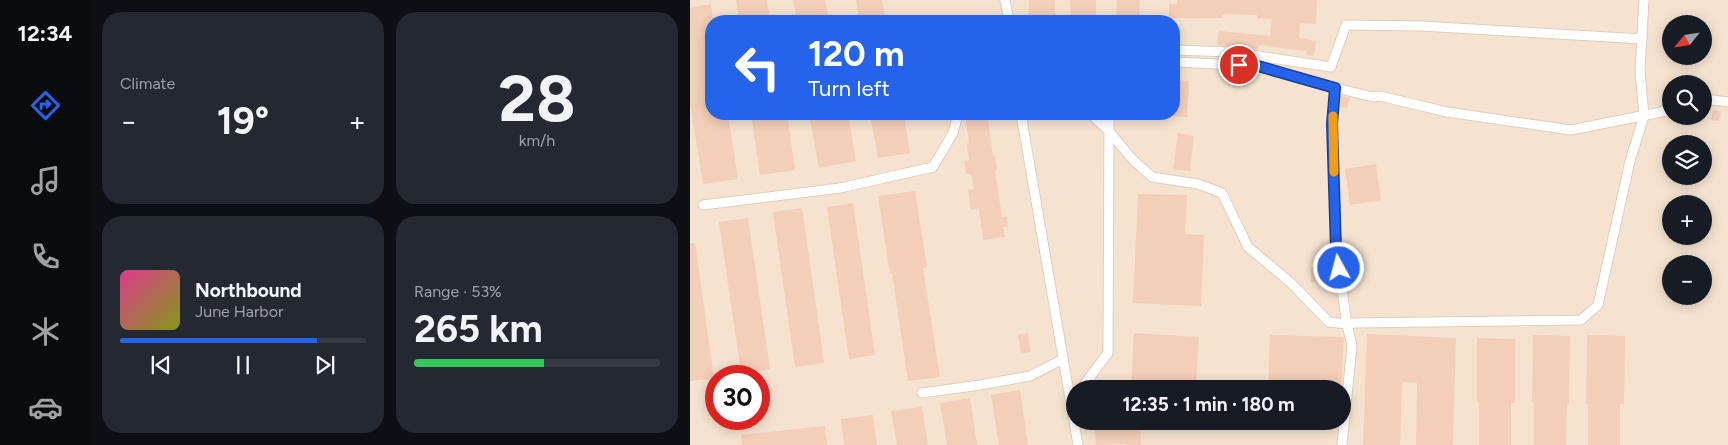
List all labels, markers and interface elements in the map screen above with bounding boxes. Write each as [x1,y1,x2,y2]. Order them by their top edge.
north arrow [1662,15,1712,65]
map controls [1662,15,1712,305]
text: 12:34 [18,20,72,47]
text: 120 m [808,33,905,75]
icon: left [725,35,790,100]
pin [1218,44,1260,86]
icon: arrive [1225,51,1253,79]
text: 28 [498,59,576,137]
text: Climate [120,74,175,93]
text: Turn left [808,75,890,102]
button: search [1662,75,1712,125]
icon: directions [28,88,63,123]
text: 19° [217,98,269,144]
text: − [120,104,137,138]
text: + [349,104,366,138]
text: km/h [519,131,555,150]
button: layers [1662,135,1712,185]
icon: music [28,163,63,198]
button: + [1662,195,1712,245]
icon: phone [28,239,63,274]
position arrow [1312,241,1364,293]
button: − [1662,255,1712,305]
text: Northbound [195,279,302,302]
text: Range · 53% [414,282,502,301]
text: June Harbor [195,302,283,321]
text: 265 km [414,306,543,352]
icon: climate [28,314,63,349]
icon: previous [147,351,175,379]
icon: pause [229,351,257,379]
icon: next [311,351,339,379]
speed limit sign: 30 [705,365,770,430]
icon: car [28,390,63,425]
text: 12:35 · 1 min · 180 m [1122,393,1295,416]

